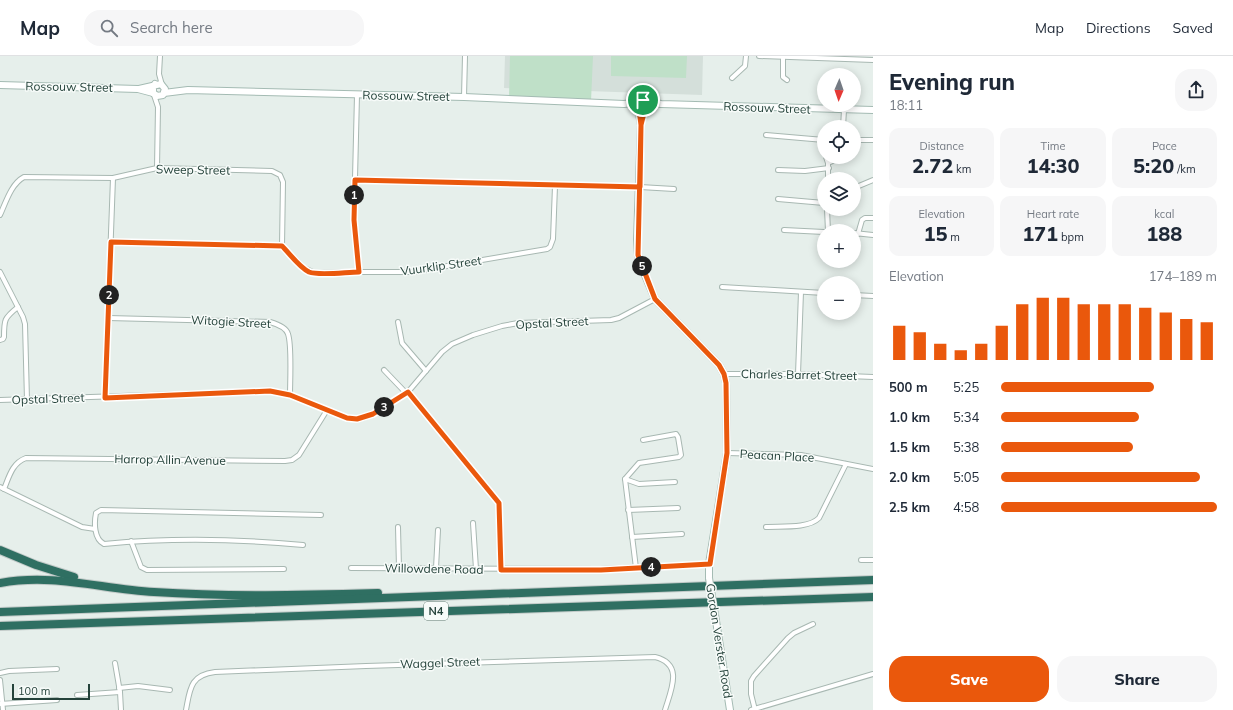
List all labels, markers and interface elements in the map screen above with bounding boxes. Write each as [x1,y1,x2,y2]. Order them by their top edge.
search box [84,10,364,46]
text: Map [20,16,60,40]
icon: search [98,17,120,39]
text: Search here [130,18,213,37]
text: Map [1035,19,1064,37]
text: Directions [1086,19,1151,37]
text: Saved [1173,19,1213,37]
north arrow [817,68,861,112]
map controls [817,68,861,320]
text: Evening run [889,68,1015,96]
button: share [1175,69,1217,111]
street label: Rossouw Street [25,78,113,95]
pin [626,83,660,117]
street label: Rossouw Street [362,87,450,104]
icon: arrive [632,89,654,111]
text: 18:11 [889,97,923,113]
street label: Rossouw Street [723,98,811,117]
button: locate [817,120,861,164]
text: Distance [919,139,964,153]
text: Time [1041,139,1065,153]
text: Pace [1152,139,1177,153]
text: 2.72 [912,153,953,178]
text: 14:30 [1026,153,1080,178]
text: 5:20 [1133,153,1174,178]
street label: Sweep Street [156,161,230,178]
text: km [953,162,971,176]
text: /km [1174,162,1196,176]
button: layers [817,172,861,216]
pin: 1 [344,185,364,205]
text: 1 [351,188,357,202]
text: Elevation [918,207,965,221]
text: Heart rate [1027,207,1079,221]
text: kcal [1154,207,1174,221]
text: 15 [923,221,947,246]
text: 171 [1022,221,1058,246]
text: 188 [1146,221,1182,246]
button: + [817,224,861,268]
text: m [947,230,960,244]
text: bpm [1058,230,1084,244]
street label: Vuurklip Street [400,252,482,279]
pin: 5 [632,256,652,276]
text: 5 [639,259,645,273]
text: Elevation [889,268,944,284]
text: 174–189 m [1149,268,1217,284]
button: − [817,276,861,320]
pin: 2 [99,285,119,305]
text: 2 [106,288,112,302]
street label: Witogie Street [191,312,271,331]
street label: Opstal Street [515,313,589,332]
street label: Charles Barret Street [741,366,857,383]
text: 500 m [889,379,928,395]
text: 5:25 [953,379,979,395]
street label: Opstal Street [11,390,85,407]
pin: 3 [374,397,394,417]
text: 3 [381,400,387,414]
text: 1.0 km [889,409,930,425]
text: 5:34 [953,409,979,425]
text: 1.5 km [889,439,930,455]
text: 5:38 [953,439,979,455]
street label: Peacan Place [739,446,815,465]
street label: Harrop Allin Avenue [114,451,226,468]
text: 2.0 km [889,469,930,485]
text: 5:05 [953,469,979,485]
text: 2.5 km [889,499,930,515]
text: 4:58 [953,499,979,515]
pin: 4 [641,557,661,577]
street label: Willowdene Road [384,560,484,577]
text: 4 [648,560,654,574]
street label: Gordon Verster Road [703,582,736,699]
road number: N4 [424,602,448,620]
street label: Waggel Street [400,654,480,671]
button: Save [889,656,1049,702]
button: Share [1057,656,1217,702]
scale bar [12,682,90,701]
text: 100 m [18,684,50,698]

